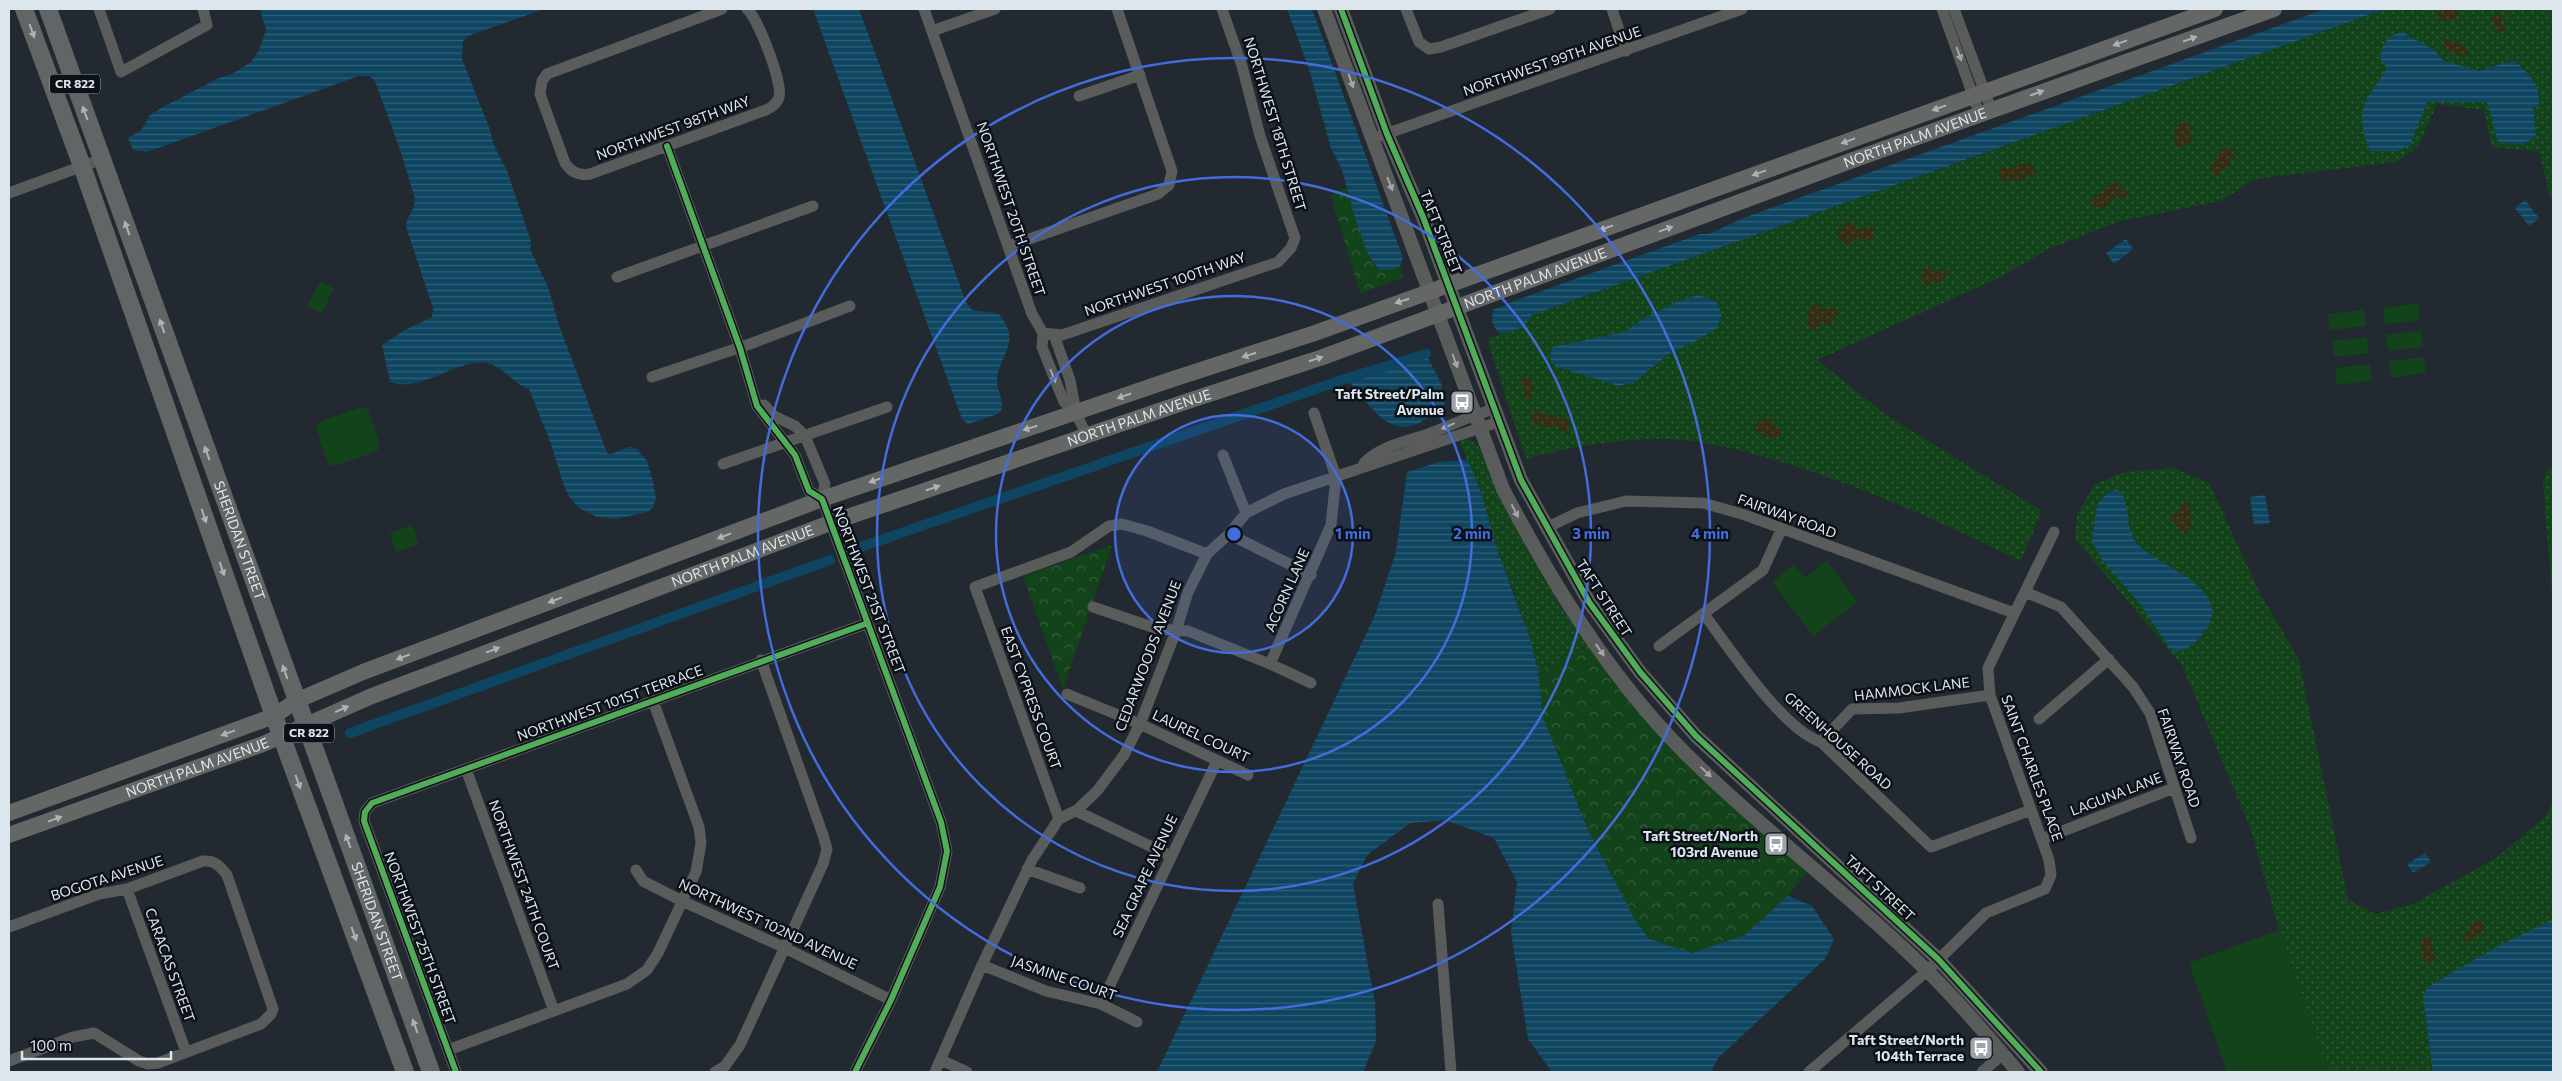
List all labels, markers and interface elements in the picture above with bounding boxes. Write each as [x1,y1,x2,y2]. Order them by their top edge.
street label: NORTHWEST 99TH AVENUE [1461,22,1643,99]
one-way arrow [28,24,36,39]
one-way arrow [2183,34,2198,42]
street label: NORTHWEST 18TH STREET [1241,35,1310,213]
one-way arrow [2112,39,2127,47]
one-way arrow [1956,47,1963,62]
road number: CR 822 [50,74,100,94]
one-way arrow [1347,74,1355,89]
one-way arrow [2030,89,2045,96]
street label: NORTHWEST 98TH WAY [594,92,752,163]
street label: NORTH PALM AVENUE [1841,104,1989,171]
one-way arrow [81,105,89,120]
one-way arrow [1931,105,1946,112]
street label: NORTHWEST 20TH STREET [974,119,1049,298]
one-way arrow [1840,137,1855,145]
one-way arrow [1751,170,1766,177]
one-way arrow [1386,177,1394,192]
street label: TAFT STREET [1417,187,1466,276]
one-way arrow [123,220,131,235]
one-way arrow [1598,224,1613,232]
one-way arrow [1659,225,1674,232]
street label: NORTH PALM AVENUE [1461,243,1609,312]
street label: NORTHWEST 100TH WAY [1082,248,1248,319]
one-way arrow [1395,298,1410,305]
one-way arrow [158,319,165,334]
one-way arrow [1241,351,1256,359]
one-way arrow [1452,353,1459,368]
one-way arrow [1309,355,1324,363]
one-way arrow [1050,368,1058,383]
street label: NORTH PALM AVENUE [1065,385,1213,450]
place label: Taft Street/Palm Avenue [1335,385,1444,418]
bus stop icon: Taft Street/Palm Avenue [1449,389,1475,415]
one-way arrow [1116,392,1131,400]
one-way arrow [1440,422,1455,430]
one-way arrow [1022,424,1037,432]
one-way arrow [203,445,211,460]
one-way arrow [869,477,884,484]
street label: SHERIDAN STREET [211,479,269,602]
one-way arrow [925,484,940,491]
street label: FAIRWAY ROAD [1735,490,1839,541]
street label: NORTHWEST 21ST STREET [830,504,909,676]
one-way arrow [1511,504,1519,519]
one-way arrow [200,509,208,524]
street label: NORTH PALM AVENUE [669,521,816,590]
text: 1 min [1335,524,1371,542]
text: 2 min [1453,524,1491,542]
text: 3 min [1572,524,1610,542]
text: 4 min [1691,524,1729,542]
centre of rings [1225,525,1243,543]
one-way arrow [716,532,731,540]
street label: ACORN LANE [1261,545,1312,634]
street label: TAFT STREET [1573,556,1636,640]
one-way arrow [219,562,226,577]
street label: CEDARWOODS AVENUE [1111,578,1184,734]
one-way arrow [547,596,562,604]
street label: EAST CYPRESS COURT [998,624,1065,772]
one-way arrow [1595,643,1605,657]
one-way arrow [486,646,501,654]
one-way arrow [395,653,410,661]
street label: NORTHWEST 101ST TERRACE [514,661,705,744]
one-way arrow [281,664,289,679]
street label: HAMMOCK LANE [1853,673,1971,704]
street label: GREENHOUSE ROAD [1781,688,1895,793]
street label: SAINT CHARLES PLACE [1998,692,2067,843]
one-way arrow [335,705,349,713]
street label: LAUREL COURT [1150,706,1252,765]
street label: FAIRWAY ROAD [2155,706,2204,810]
road number: CR 822 [284,724,334,742]
one-way arrow [220,729,235,737]
street label: NORTH PALM AVENUE [123,734,271,801]
one-way arrow [1700,766,1712,778]
street label: LAGUNA LANE [2067,768,2164,819]
one-way arrow [294,775,302,790]
street label: NORTHWEST 24TH COURT [486,798,563,972]
street label: SEA GRAPE AVENUE [1109,812,1180,940]
one-way arrow [47,815,62,822]
place label: Taft Street/North 103rd Avenue [1643,827,1758,860]
bus stop icon: Taft Street/North 103rd Avenue [1763,831,1789,857]
one-way arrow [344,833,351,848]
street label: NORTHWEST 25TH STREET [381,849,460,1026]
street label: BOGOTA AVENUE [48,851,165,904]
street label: TAFT STREET [1842,851,1919,924]
street label: SHERIDAN STREET [348,860,406,983]
street label: NORTHWEST 102ND AVENUE [676,875,860,972]
street label: CARACAS STREET [142,906,199,1024]
one-way arrow [351,927,358,942]
street label: JASMINE COURT [1009,952,1119,1004]
one-way arrow [411,1019,418,1034]
scale bar [22,1028,171,1060]
place label: Taft Street/North 104th Terrace [1849,1031,1964,1064]
bus stop icon: Taft Street/North 104th Terrace [1968,1035,1994,1061]
text: 100 m [30,1036,72,1054]

